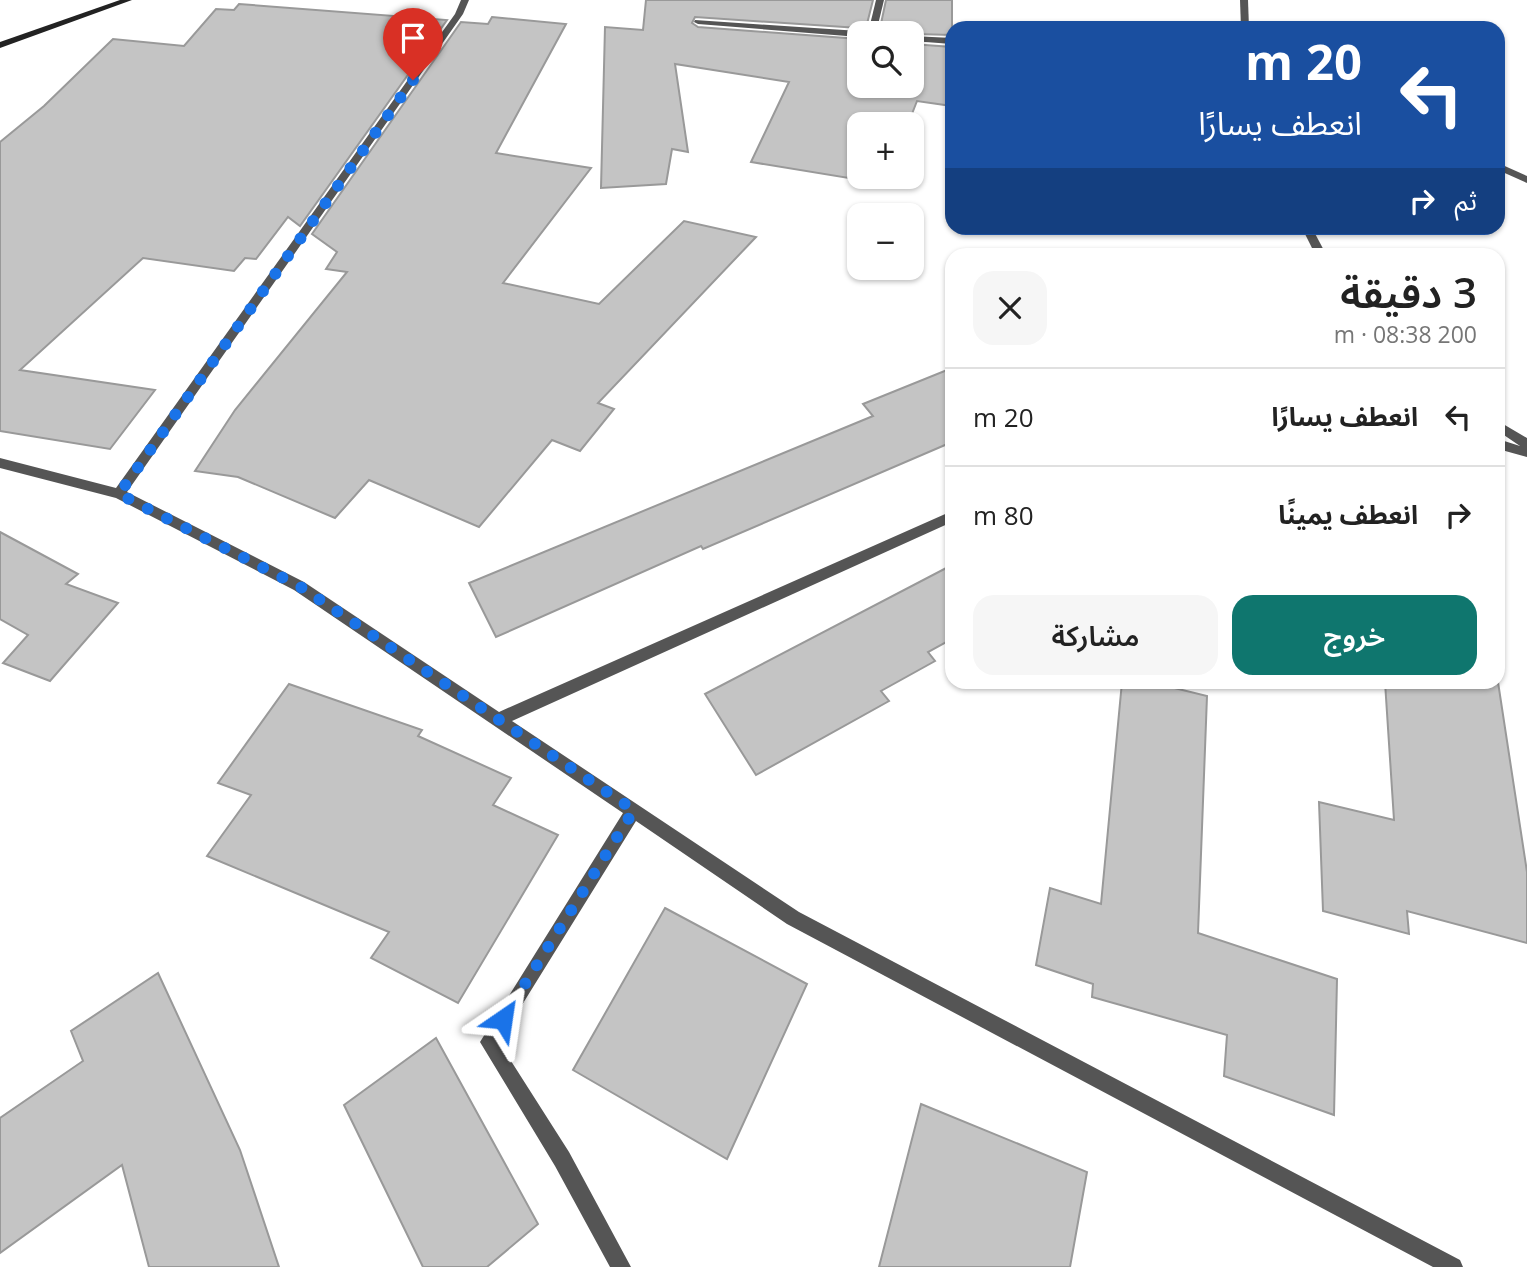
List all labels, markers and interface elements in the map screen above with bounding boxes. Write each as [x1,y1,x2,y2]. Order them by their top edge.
pin [383,8,443,80]
icon: arrive [394,19,432,57]
map controls [847,21,924,280]
button: search [847,21,924,98]
text: 20 m [1245,28,1362,94]
icon: left [1386,49,1477,140]
text: انعطف يسارًا [1198,101,1362,144]
button: + [847,112,924,189]
icon: right [1403,182,1441,220]
text: ثم [1455,182,1477,218]
button: − [847,203,924,280]
text: 3 دقيقة [1340,263,1477,320]
button: close [973,271,1047,345]
text: 200 m · 08:38 [1334,318,1477,350]
text: انعطف يسارًا [1272,398,1418,434]
icon: left [1439,398,1477,436]
text: 20 m [973,399,1034,435]
text: انعطف يمينًا [1278,496,1418,532]
icon: right [1439,496,1477,534]
text: 80 m [973,497,1034,533]
button: مشاركة [973,595,1218,675]
button: خروج [1232,595,1477,675]
position arrow [466,982,540,1056]

